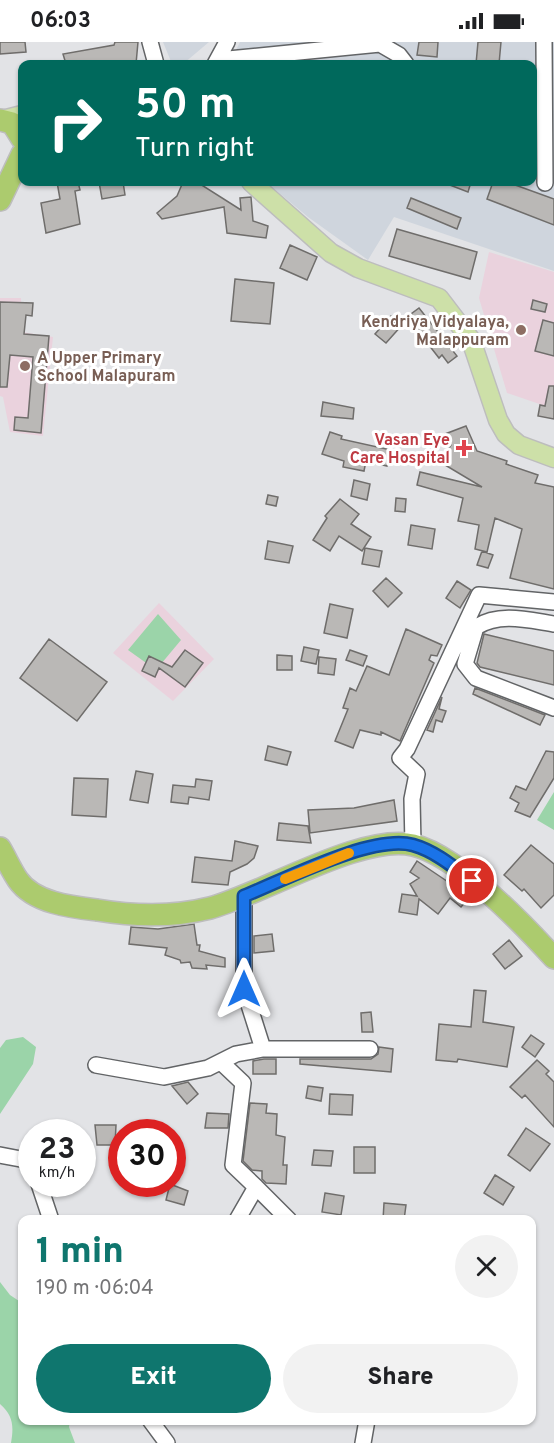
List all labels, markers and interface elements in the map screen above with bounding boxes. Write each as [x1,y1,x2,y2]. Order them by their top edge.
text: 06:03 [30,8,91,35]
text: 50 m [135,80,236,133]
icon: right [36,84,114,162]
text: Turn right [135,132,254,166]
place label: Kendriya Vidyalaya, Malappuram [361,313,509,351]
marker: Kendriya Vidyalaya, Malappuram [514,323,528,337]
place label: A Upper Primary School Malapuram [37,349,175,387]
marker: A Upper Primary School Malapuram [18,359,32,373]
place label: Vasan Eye Care Hospital [350,431,450,469]
marker: Vasan Eye Care Hospital [455,439,473,457]
pin [446,855,497,906]
icon: arrive [455,864,488,897]
position arrow [212,957,276,1021]
speed limit sign: 30 [108,1119,186,1197]
text: 23 [39,1132,75,1169]
text: km/h [39,1164,75,1183]
text: 1 min [36,1230,124,1276]
button: close [455,1235,518,1298]
text: 190 m · 06:04 [36,1276,154,1302]
button: Exit [36,1344,271,1413]
button: Share [283,1344,518,1413]

